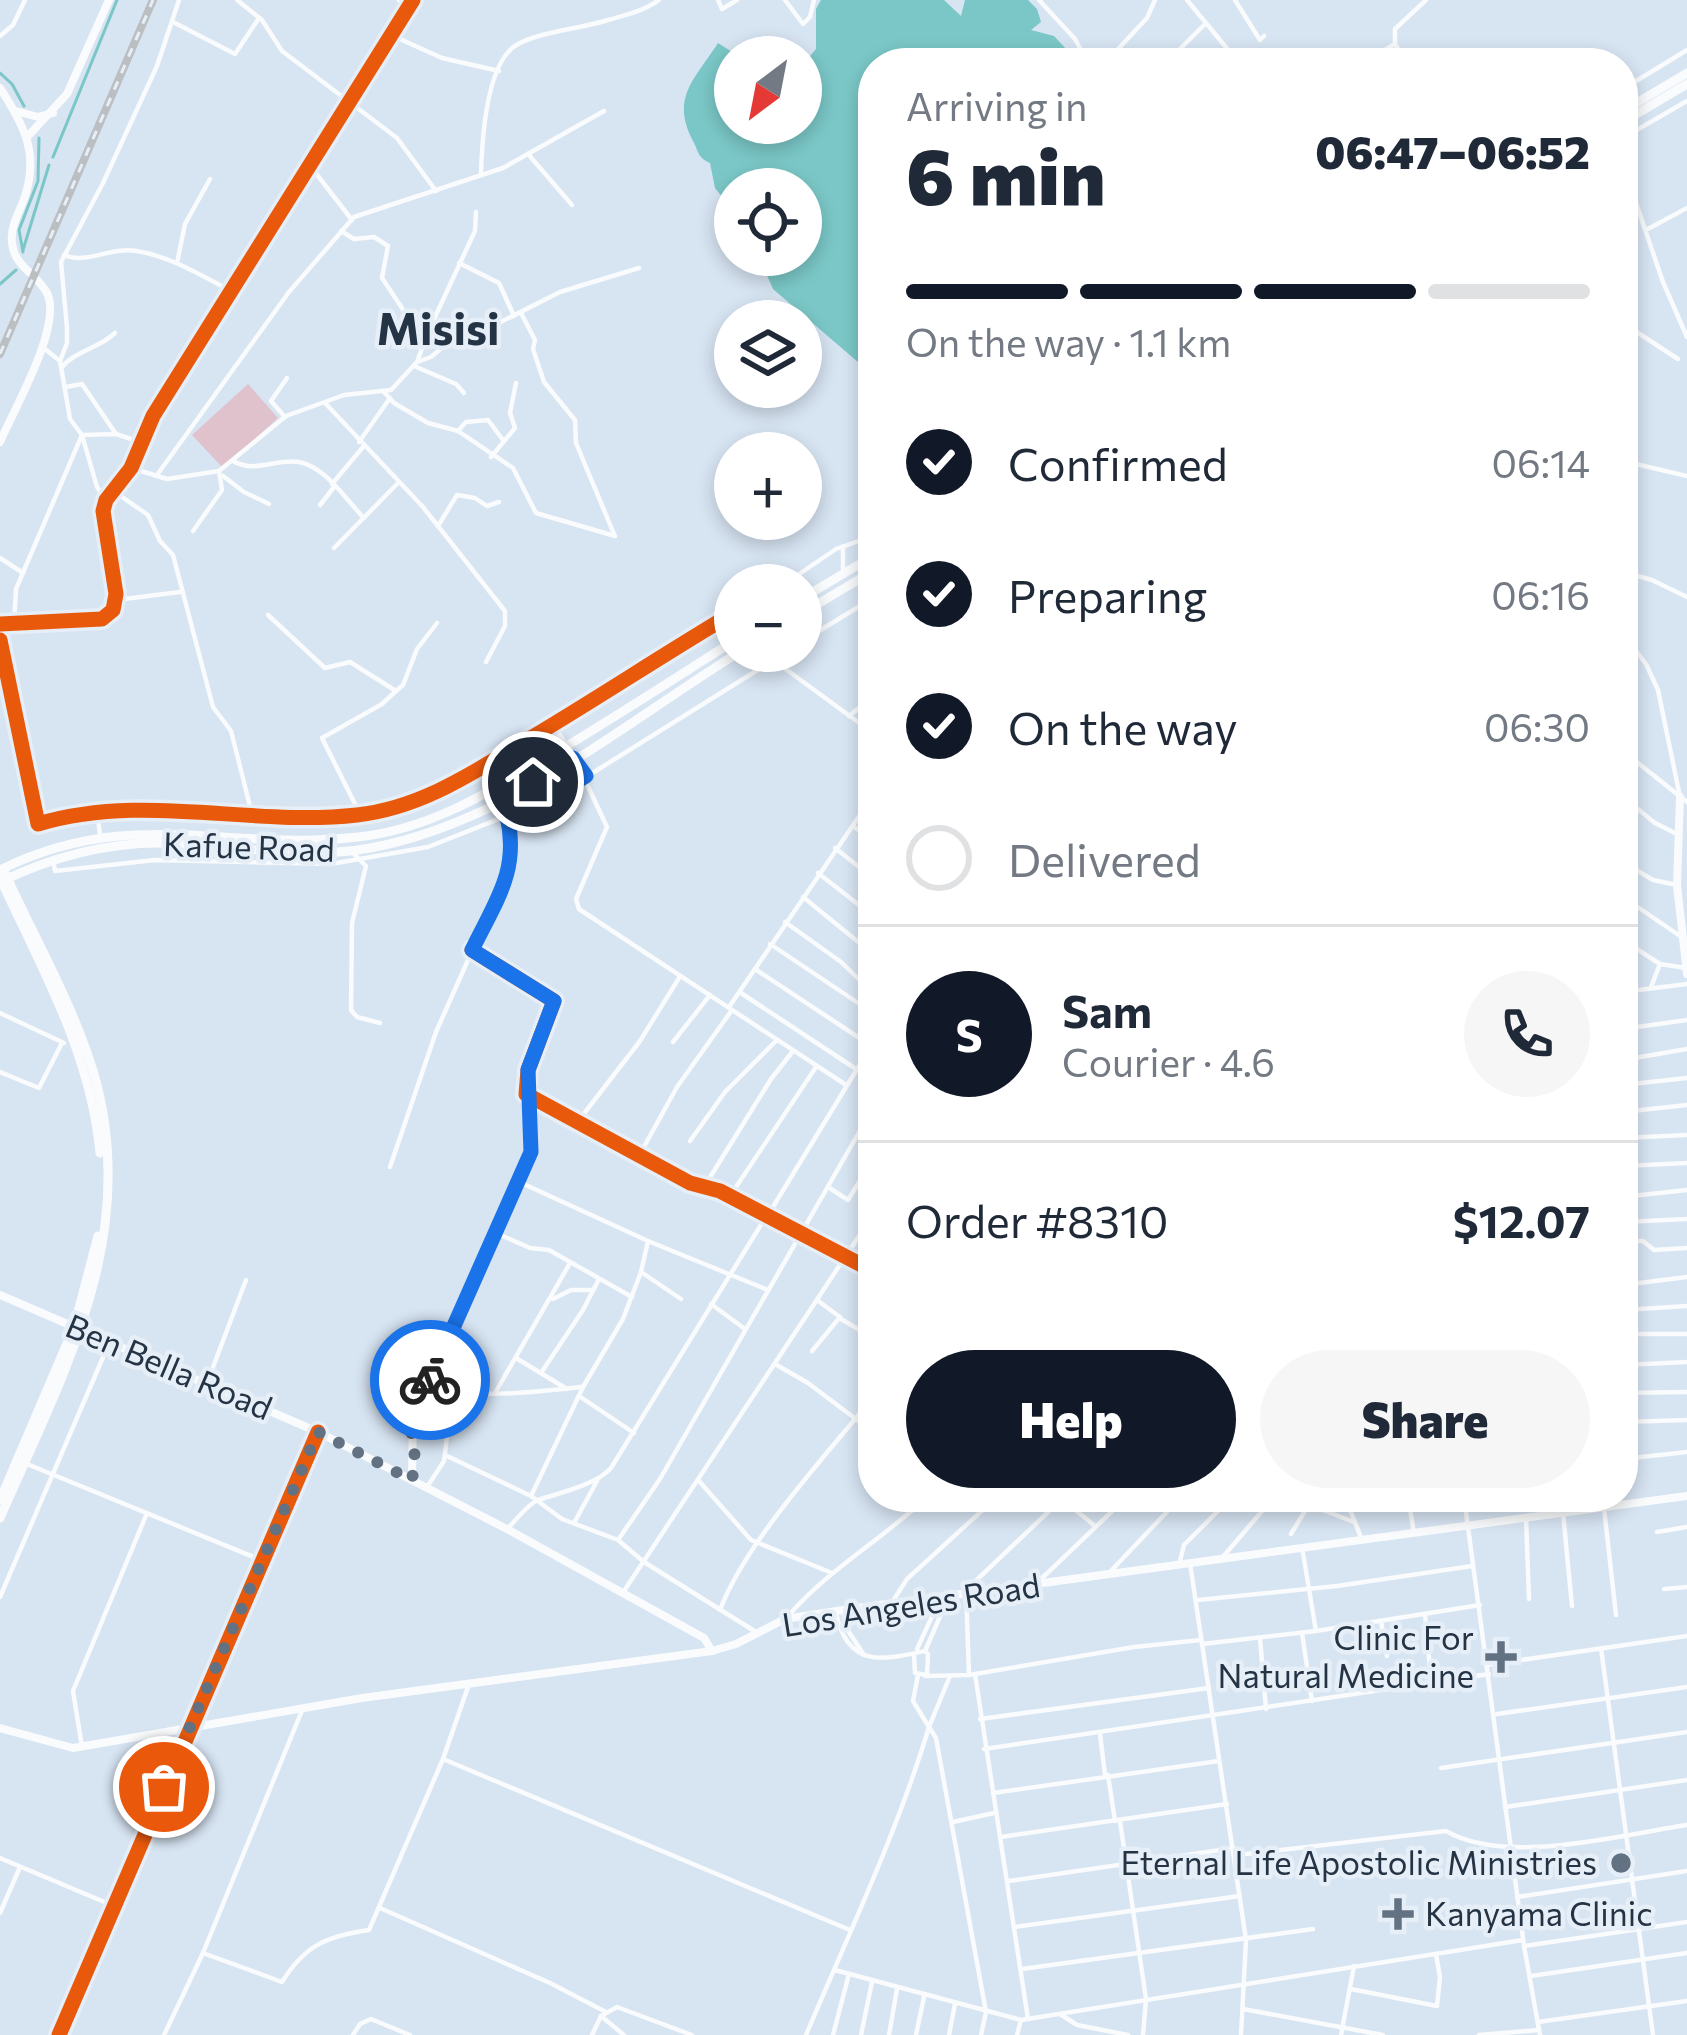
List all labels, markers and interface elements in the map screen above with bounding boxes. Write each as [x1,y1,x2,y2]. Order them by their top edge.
north arrow [714,36,822,144]
map controls [714,36,822,672]
text: Arriving in [906,81,1087,129]
text: 06:47–06:52 [1315,123,1590,178]
text: 6 min [906,126,1106,221]
button: locate [714,168,822,276]
district label: Misisi [377,299,499,354]
button: layers [714,300,822,408]
text: On the way · 1.1 km [906,317,1231,365]
icon: check [906,429,972,495]
button: + [714,432,822,540]
text: Confirmed [1008,435,1228,490]
text: 06:14 [1492,438,1590,486]
icon: check [906,561,972,627]
button: − [714,564,822,672]
text: Preparing [1008,567,1207,622]
text: 06:16 [1491,570,1590,618]
icon: check [906,693,972,759]
text: On the way [1008,699,1238,754]
text: 06:30 [1484,702,1590,750]
pin [482,731,584,833]
icon: home [500,749,566,815]
street label: Kafue Road [163,822,336,869]
text: Delivered [1008,831,1201,886]
button: phone [1464,971,1590,1097]
text: Sam [1062,982,1152,1037]
text: S [955,1006,983,1061]
text: Courier · 4.6 [1062,1037,1275,1085]
text: Order #8310 [906,1192,1169,1247]
text: $12.07 [1453,1192,1590,1247]
street label: Ben Bella Road [60,1304,279,1427]
courier [370,1320,490,1440]
icon: bike [397,1347,463,1413]
button: Help [906,1350,1236,1488]
button: Share [1260,1350,1590,1488]
street label: Los Angeles Road [779,1563,1043,1644]
place label: Clinic For Natural Medicine [1218,1616,1474,1695]
marker: Clinic For Natural Medicine [1485,1641,1517,1673]
pin [113,1736,215,1838]
icon: bag [131,1754,197,1820]
place label: Eternal Life Apostolic Ministries [1121,1841,1597,1882]
marker: Eternal Life Apostolic Ministries [1608,1850,1634,1876]
place label: Kanyama Clinic [1425,1892,1653,1933]
marker: Kanyama Clinic [1382,1898,1414,1930]

